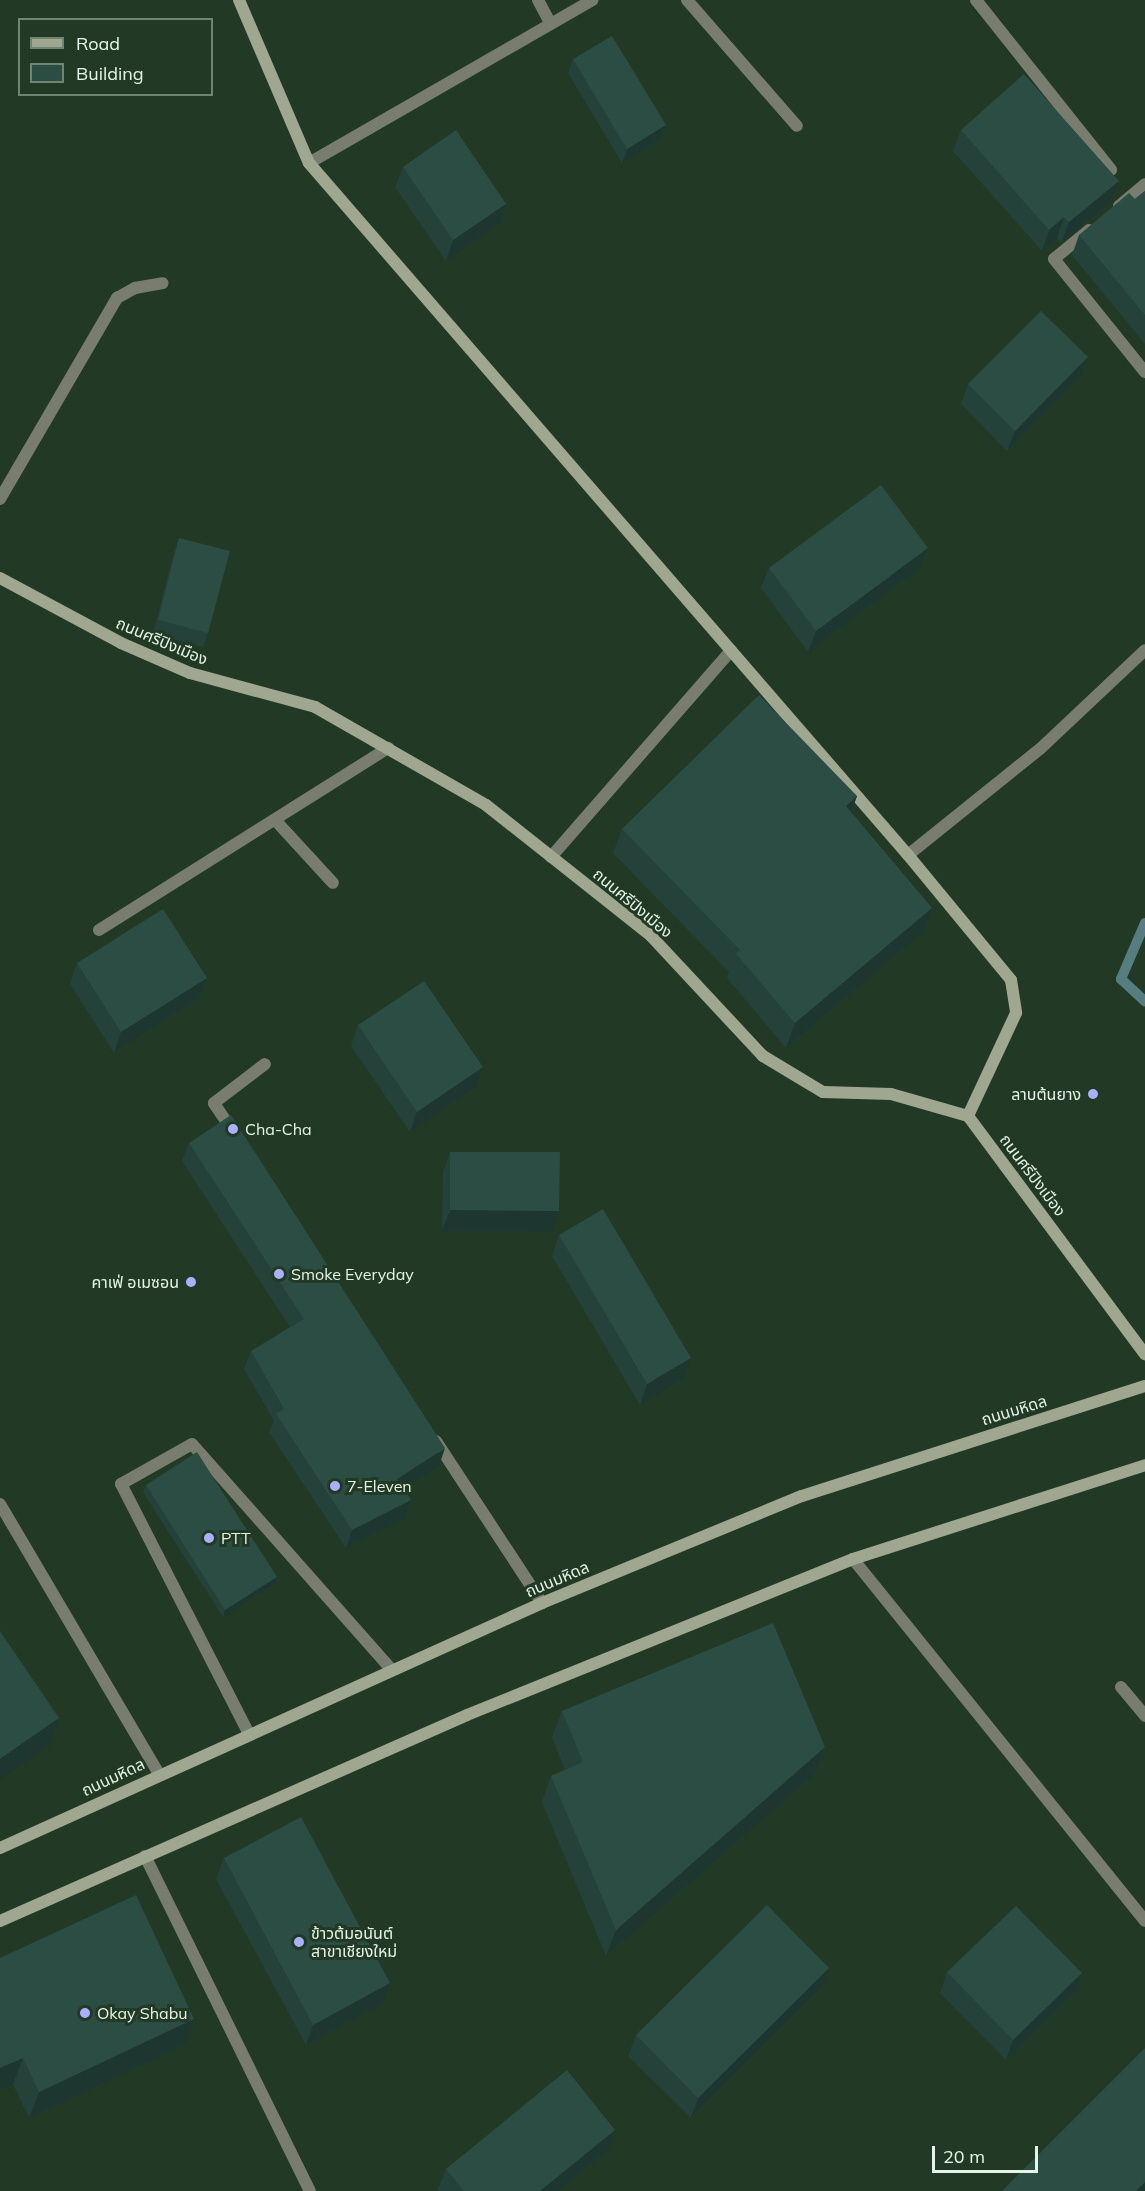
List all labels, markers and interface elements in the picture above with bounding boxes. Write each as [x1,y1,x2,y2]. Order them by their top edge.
legend [18,18,213,96]
text: Road [76,32,120,55]
text: Building [76,62,144,85]
street label: ถนนศรีปิงเมือง [113,613,211,669]
street label: ถนนศรีปิงเมือง [589,864,677,942]
place label: ลาบต้นยาง [1011,1084,1081,1104]
marker: ลาบต้นยาง [1086,1087,1100,1101]
place label: Cha-Cha [245,1119,312,1139]
marker: Cha-Cha [226,1122,240,1136]
street label: ถนนศรีปิงเมือง [996,1130,1070,1220]
place label: Smoke Everyday [291,1264,414,1284]
marker: Smoke Everyday [272,1267,286,1281]
place label: คาเฟ่ อเมซอน [92,1272,179,1292]
marker: คาเฟ่ อเมซอน [184,1275,198,1289]
street label: ถนนมหิดล [979,1391,1049,1429]
place label: 7-Eleven [347,1476,412,1496]
marker: 7-Eleven [328,1479,342,1493]
place label: PTT [221,1528,251,1548]
marker: PTT [202,1531,216,1545]
street label: ถนนมหิดล [522,1557,592,1601]
street label: ถนนมหิดล [78,1754,148,1800]
place label: ข้าวต้มอนันต์ สาขาเชียงใหม่ [311,1923,397,1961]
marker: ข้าวต้มอนันต์ สาขาเชียงใหม่ [292,1935,306,1949]
place label: Okay Shabu [97,2003,187,2023]
marker: Okay Shabu [78,2006,92,2020]
scale bar [935,2134,1042,2172]
text: 20 m [943,2145,985,2168]

